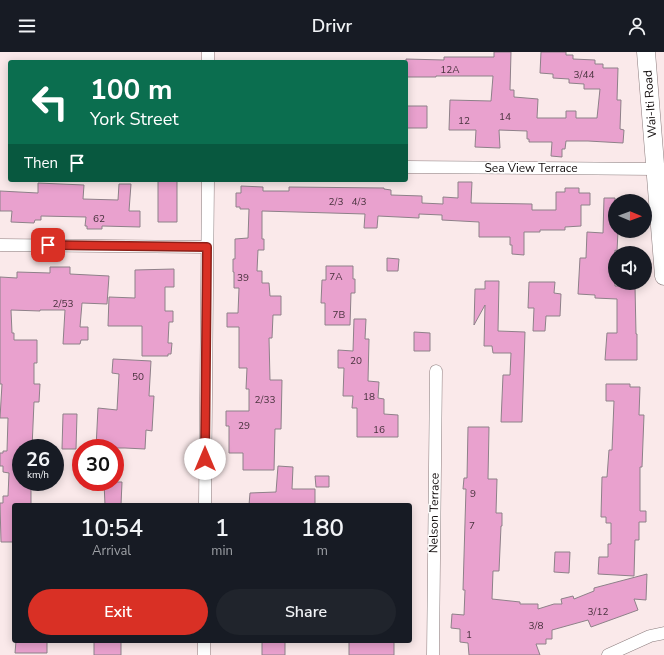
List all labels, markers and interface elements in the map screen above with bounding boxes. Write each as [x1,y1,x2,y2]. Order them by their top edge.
text: Drivr [312,14,352,38]
icon: menu [16,15,38,37]
icon: person [626,15,648,37]
house number: 12A [440,63,460,77]
house number: 3/44 [574,68,594,82]
street label: Wai-Iti Road [640,70,660,138]
text: 100 m [90,71,173,109]
icon: left [24,76,76,128]
text: York Street [90,107,179,131]
house number: 14 [499,110,511,124]
house number: 12 [458,114,470,128]
icon: arrive [66,152,88,174]
text: Then [24,153,58,173]
street label: Sea View Terrace [484,160,578,176]
north arrow [608,194,652,238]
map controls [608,194,652,290]
house number: 2/3 [329,195,343,209]
house number: 4/3 [352,195,366,209]
house number: 62 [93,212,105,226]
pin [31,228,65,262]
icon: arrive [37,234,59,256]
button: sound [608,246,652,290]
house number: 7A [329,270,343,284]
house number: 39 [237,271,249,285]
house number: 2/53 [53,297,73,311]
house number: 7B [333,308,346,322]
house number: 20 [350,354,362,368]
house number: 50 [132,370,144,384]
house number: 18 [363,390,375,404]
house number: 2/33 [255,393,275,407]
house number: 29 [238,419,250,433]
house number: 16 [373,423,385,437]
position arrow [184,438,226,480]
speed limit sign: 30 [72,439,124,491]
text: 26 [26,446,50,473]
text: km/h [27,468,49,482]
street label: Nelson Terrace [425,473,443,553]
house number: 9 [470,487,476,501]
text: 10:54 [80,512,143,544]
text: 1 [215,512,229,544]
text: 180 [301,512,344,544]
house number: 7 [469,519,475,533]
text: Arrival [92,542,131,560]
text: min [211,542,233,560]
text: m [317,542,328,560]
button: Exit [28,589,208,635]
button: Share [216,589,396,635]
house number: 3/12 [588,605,608,619]
house number: 3/8 [529,619,543,633]
house number: 1 [466,628,472,642]

